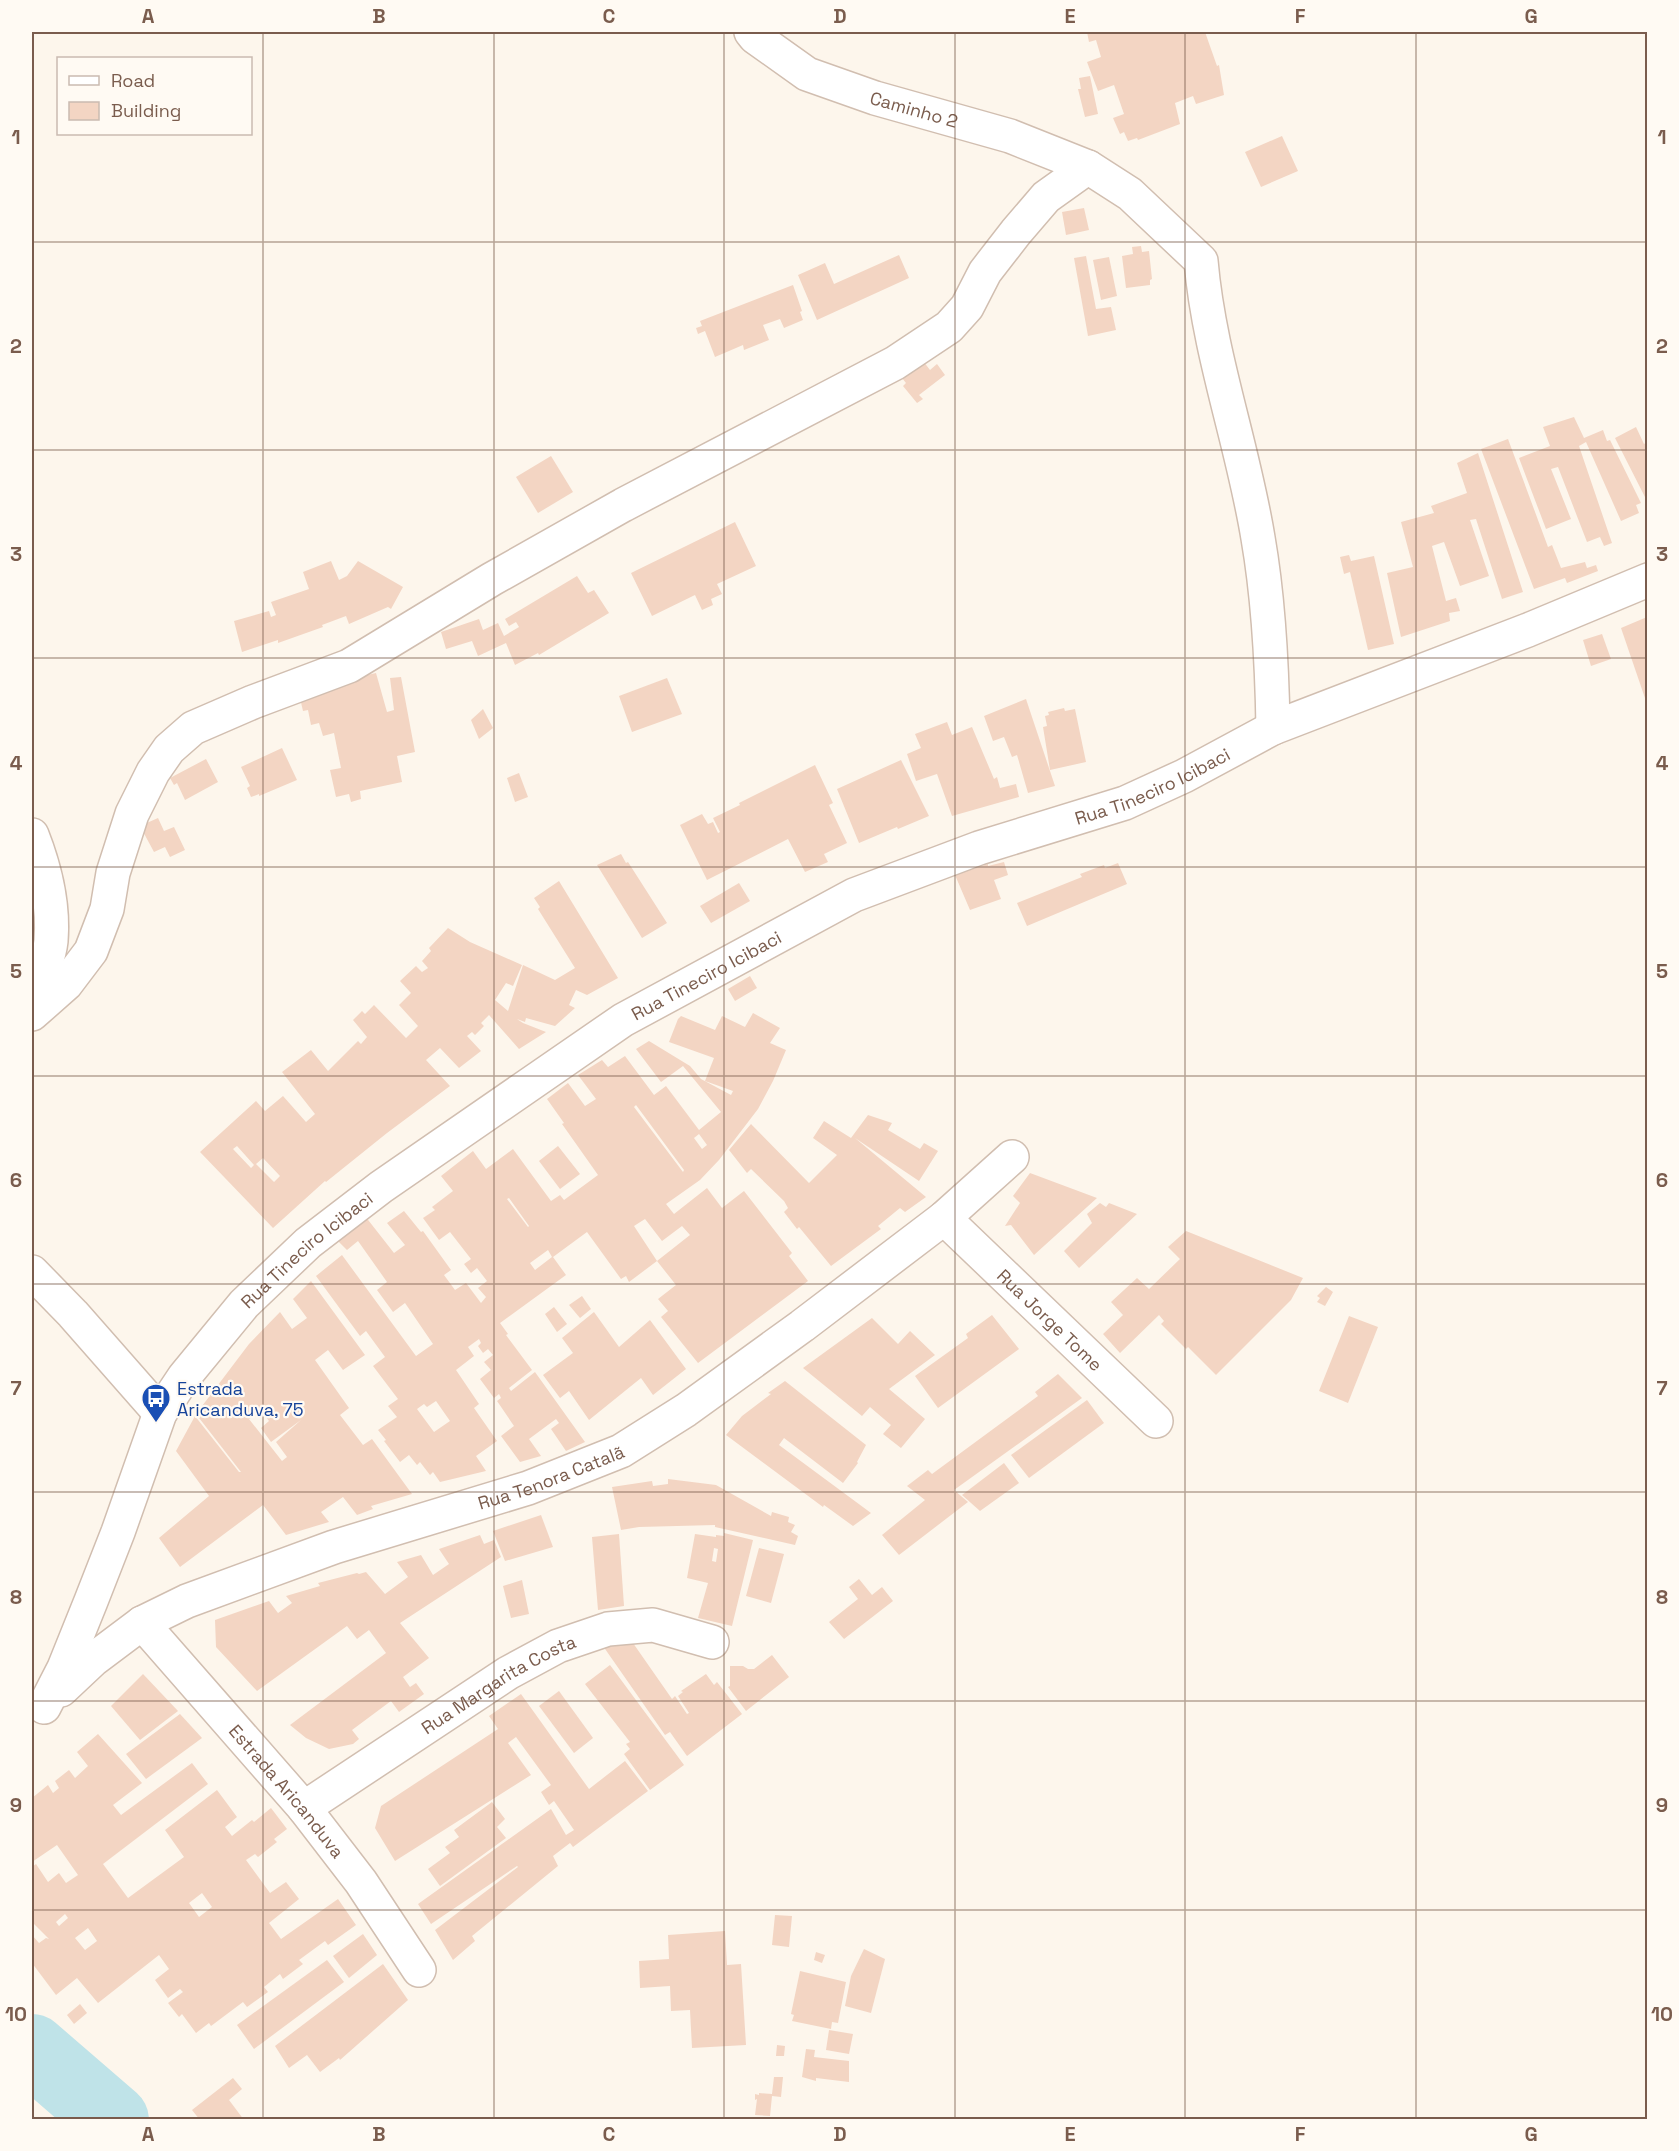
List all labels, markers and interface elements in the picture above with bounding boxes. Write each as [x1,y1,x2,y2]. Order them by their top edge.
text: A [142,3,155,29]
text: B [372,3,386,29]
text: C [603,3,616,29]
text: D [833,3,847,29]
text: E [1064,3,1076,29]
text: F [1295,3,1306,29]
text: G [1524,3,1538,29]
legend [57,57,252,135]
text: Road [111,69,155,92]
street label: Caminho 2 [867,86,961,132]
text: Building [111,99,181,122]
text: 1 [11,124,21,150]
text: 1 [1657,124,1667,150]
text: 2 [10,333,22,359]
text: 2 [1656,333,1668,359]
text: 3 [10,541,22,567]
text: 3 [1656,541,1668,567]
street label: Rua Tineciro Icibaci [1072,742,1234,829]
text: 4 [10,750,23,776]
text: 4 [1656,750,1669,776]
street label: Rua Tineciro Icibaci [627,925,785,1025]
text: 5 [10,958,22,984]
text: 5 [1656,958,1668,984]
text: 6 [10,1167,22,1193]
text: 6 [1656,1167,1668,1193]
street label: Rua Tineciro Icibaci [235,1186,377,1313]
street label: Rua Jorge Tome [993,1264,1108,1376]
text: 7 [10,1375,22,1401]
text: 7 [1656,1375,1668,1401]
place label: Estrada Aricanduva, 75 [177,1377,304,1421]
bus stop icon: Estrada Aricanduva, 75 [140,1382,172,1424]
street label: Rua Tenora Catalã [475,1439,628,1514]
text: 8 [10,1584,22,1610]
text: 8 [1656,1584,1668,1610]
street label: Rua Margarita Costa [417,1629,579,1739]
street label: Estrada Aricanduva [224,1719,350,1863]
text: 9 [10,1792,22,1818]
text: 9 [1656,1792,1668,1818]
text: 10 [5,2001,27,2027]
text: 10 [1651,2001,1673,2027]
text: A [142,2121,155,2147]
text: B [372,2121,386,2147]
text: C [603,2121,616,2147]
text: D [833,2121,847,2147]
text: E [1064,2121,1076,2147]
text: F [1295,2121,1306,2147]
text: G [1524,2121,1538,2147]

